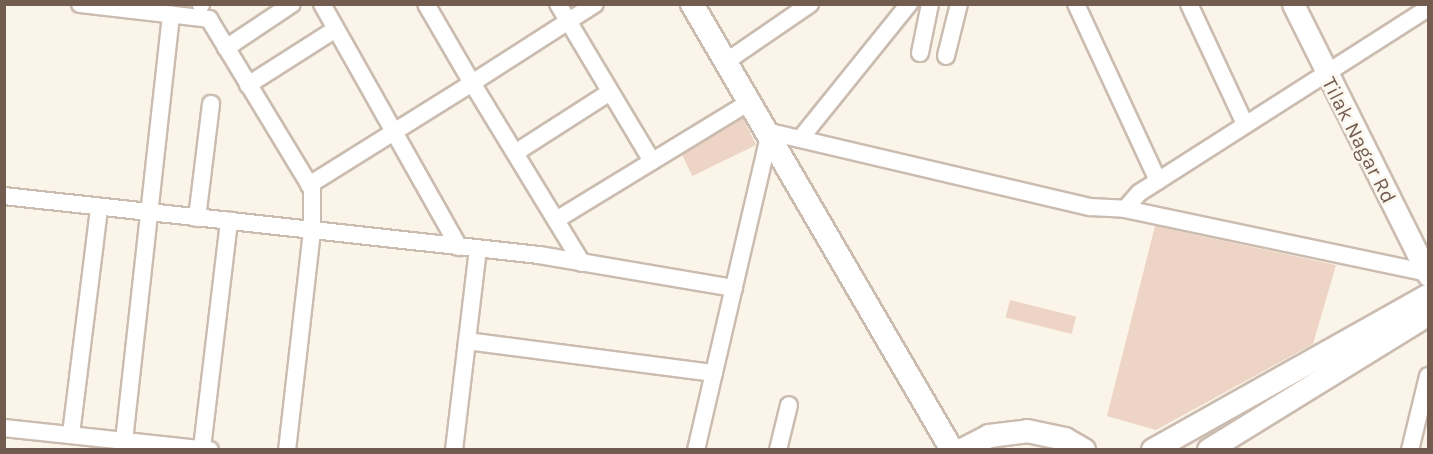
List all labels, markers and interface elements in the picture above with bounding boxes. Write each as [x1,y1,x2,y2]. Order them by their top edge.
street label: Tilak Nagar Rd [1316,73,1402,207]

